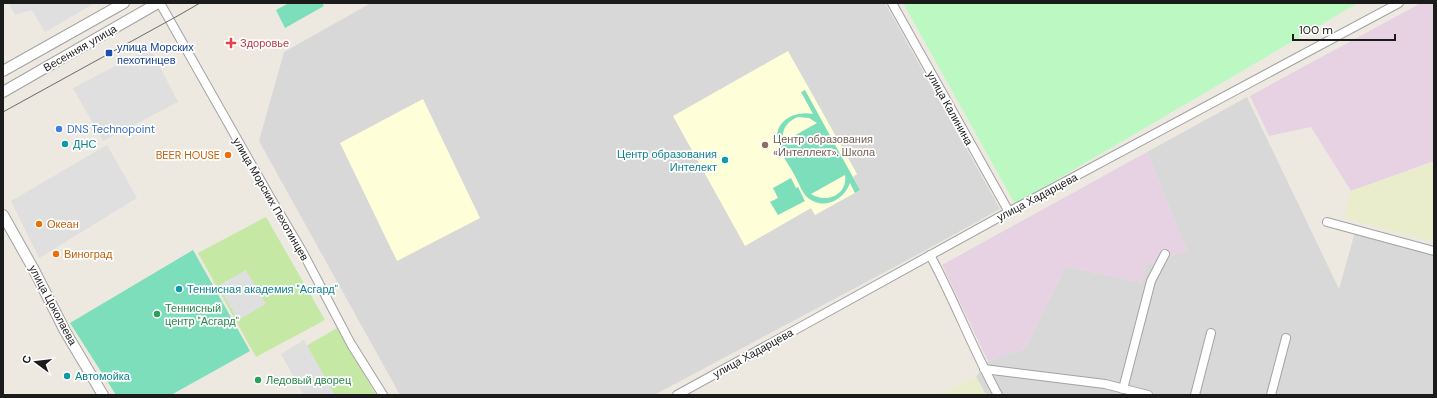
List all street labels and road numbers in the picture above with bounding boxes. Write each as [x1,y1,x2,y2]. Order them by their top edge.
street label: Весенняя улица [41,21,120,75]
street label: улица Калинина [924,68,977,148]
street label: улица Морских Пехотинцев [230,135,312,263]
street label: улица Хадарцева [994,169,1081,224]
street label: улица Цоколаева [26,263,80,348]
street label: улица Хадарцева [711,325,796,381]

